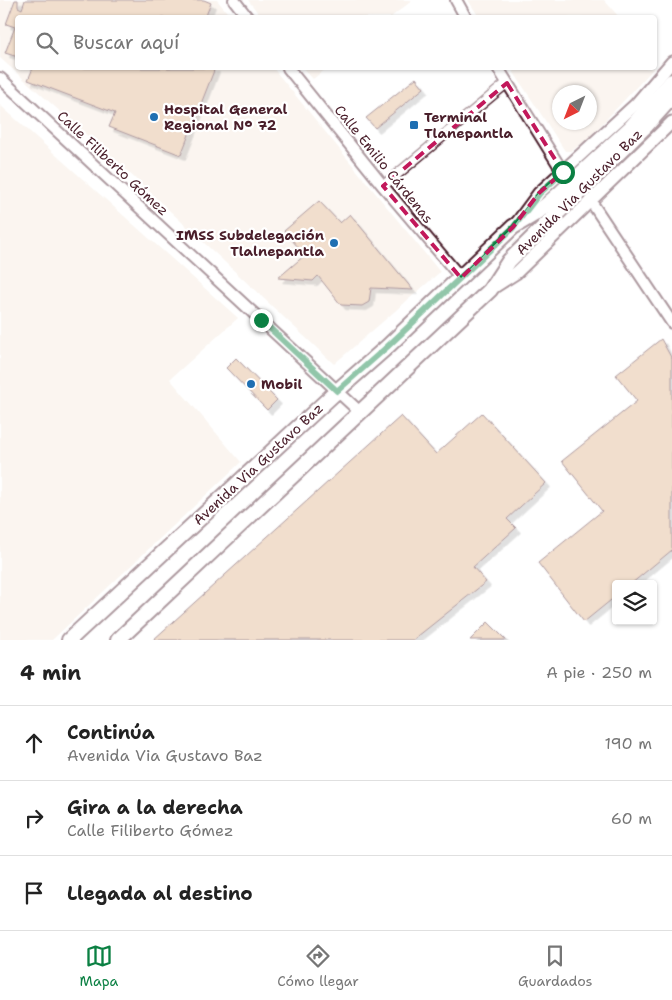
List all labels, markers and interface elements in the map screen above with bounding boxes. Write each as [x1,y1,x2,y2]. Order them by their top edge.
search box [15,15,657,70]
icon: search [33,29,61,57]
text: Buscar aquí [73,30,179,55]
north arrow [552,85,597,130]
place label: Hospital General Regional N° 72 [164,100,287,134]
street label: Calle Emilio Cárdenas [331,101,437,227]
street label: Calle Filiberto Gómez [54,107,172,219]
place label: Terminal Tlanepantla [424,108,513,142]
marker: Hospital General Regional N° 72 [148,111,160,123]
marker: Terminal Tlanepantla [408,119,420,131]
street label: Avenida Via Gustavo Baz [512,125,646,259]
route start [552,161,575,184]
place label: IMSS Subdelegación Tlalnepantla [176,226,324,260]
marker: IMSS Subdelegación Tlalnepantla [328,237,340,249]
route end [250,309,273,332]
place label: Mobil [261,375,302,393]
marker: Mobil [245,378,257,390]
street label: Avenida Via Gustavo Baz [189,399,327,529]
map controls [612,580,657,625]
button: layers [612,580,657,625]
text: 4 min [20,659,81,687]
text: A pie · 250 m [546,662,652,683]
text: Continúa [67,720,155,745]
icon: ahead [20,729,48,757]
text: 190 m [605,733,652,754]
text: Avenida Via Gustavo Baz [67,745,263,766]
text: Gira a la derecha [67,795,243,820]
icon: right [20,804,48,832]
text: 60 m [611,808,652,829]
text: Calle Filiberto Gómez [67,820,233,841]
icon: arrive [20,879,48,907]
text: Llegada al destino [67,881,253,906]
tab: Mapa [80,942,118,990]
tab: Cómo llegar [277,942,359,990]
tab: Guardados [518,942,592,990]

